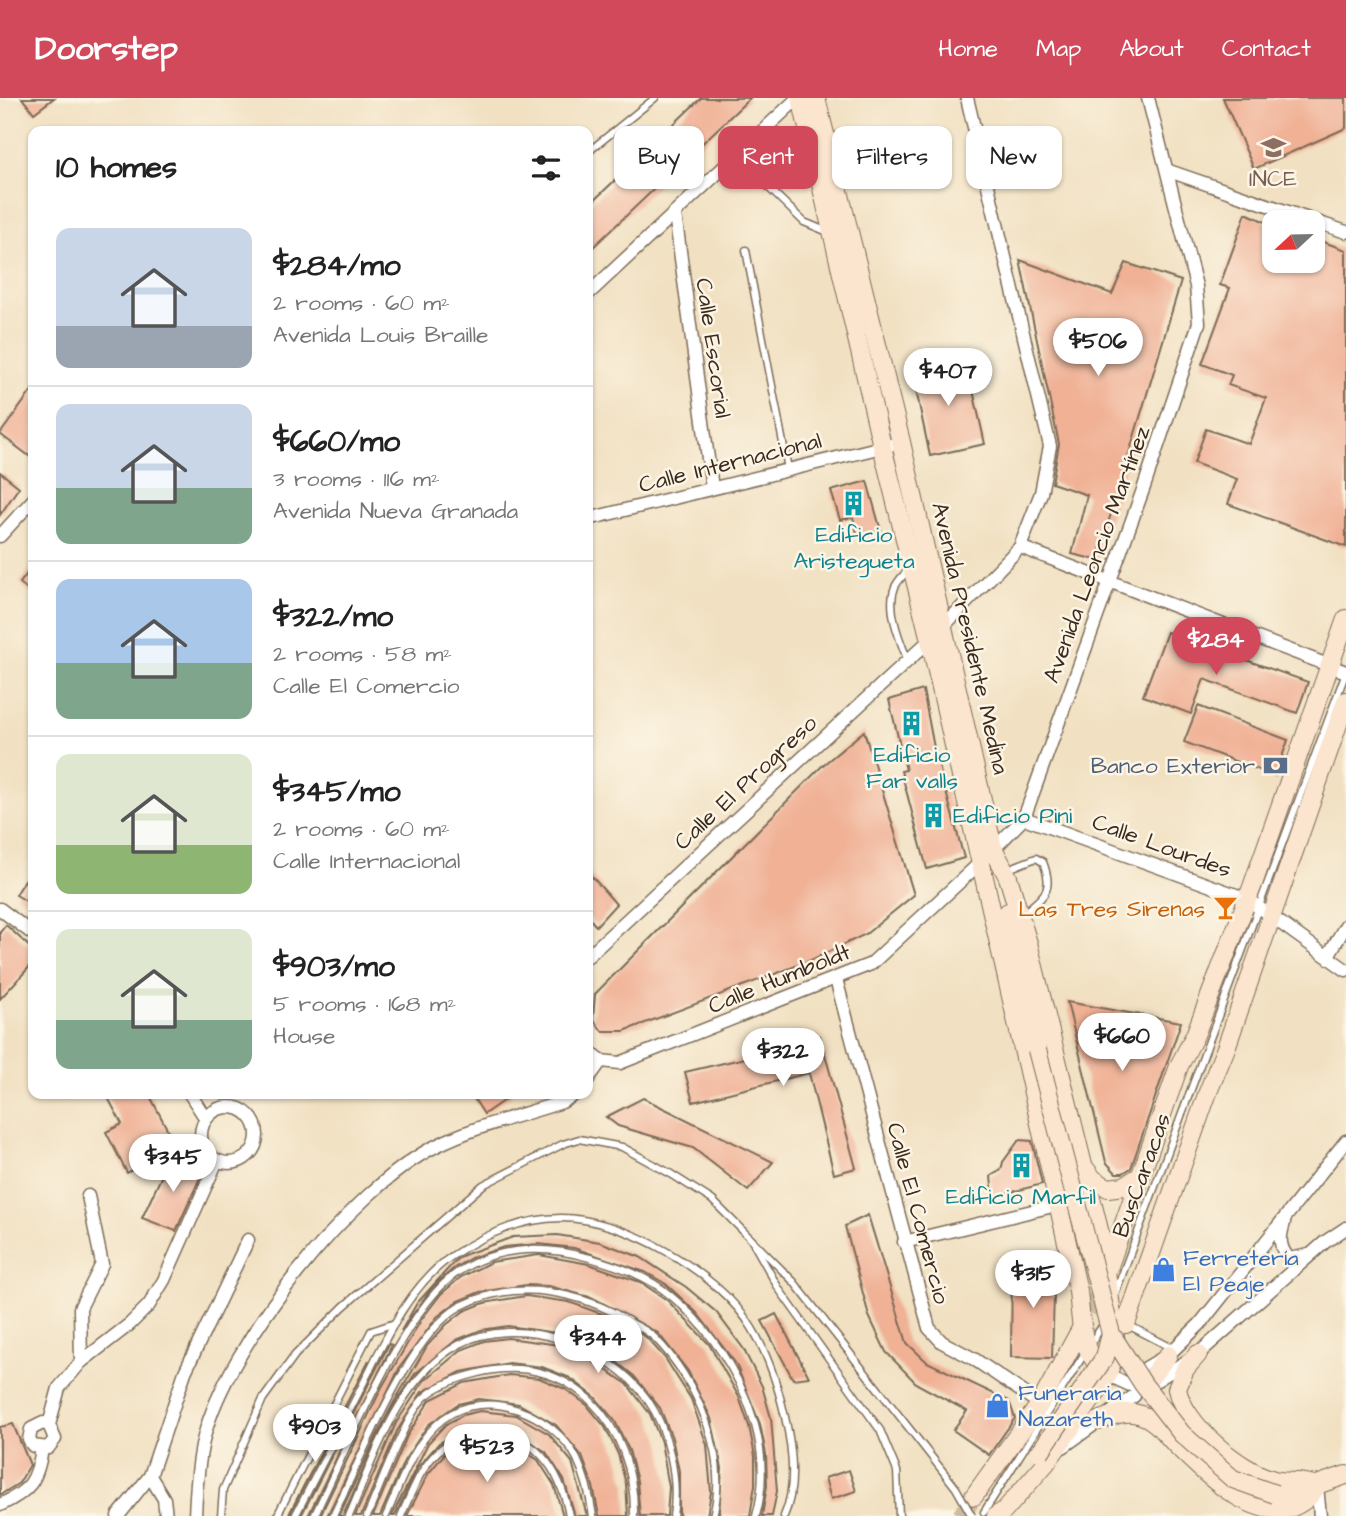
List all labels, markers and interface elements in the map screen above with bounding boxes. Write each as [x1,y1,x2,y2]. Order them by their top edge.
text: Doorstep [35,26,178,72]
text: Home [938,32,998,66]
text: Map [1036,32,1081,66]
text: About [1119,32,1184,66]
text: Contact [1222,32,1311,66]
chip: Buy [614,126,704,189]
chip: Rent [718,126,818,189]
chip: Filters [832,126,952,189]
chip: New [966,126,1062,189]
school or university icon: INCE [1259,134,1287,162]
text: 10 homes [56,147,177,189]
icon: filters [527,149,565,187]
place label: INCE [1249,163,1297,195]
north arrow [1262,210,1325,273]
map controls [1262,210,1325,273]
text: $284/mo [273,245,401,287]
icon: home [112,256,196,340]
street label: Calle Escorial [687,276,739,420]
text: 2 rooms · 60 m² [273,287,450,319]
pin: $506 [1057,318,1139,378]
text: Avenida Louis Braille [273,319,488,351]
text: $506 [1069,325,1127,357]
pin: $407 [907,348,989,408]
text: $407 [919,355,977,387]
text: $660/mo [273,421,400,463]
street label: Avenida Leoncio Martínez [1036,421,1159,687]
street label: Calle Internacional [636,425,825,501]
icon: home [112,432,196,516]
text: 3 rooms · 116 m² [273,463,440,495]
building icon: Edificio Aristegueta [840,490,868,518]
text: Avenida Nueva Granada [273,495,518,527]
street label: Avenida Presidente Medina [923,499,1017,778]
place label: Edificio Aristegueta [793,519,915,578]
text: $322/mo [273,596,393,638]
icon: home [112,607,196,691]
pin: $284 [1175,618,1257,677]
text: $284 [1188,624,1244,656]
text: 2 rooms · 58 m² [273,638,452,670]
text: Calle El Comercio [273,670,460,702]
street label: Calle El Progreso [667,708,825,858]
building icon: Edificio Far valls [898,710,926,738]
place label: Edificio Far valls [866,739,958,797]
place label: Banco Exterior [1091,750,1255,782]
bank icon: Banco Exterior [1261,751,1289,779]
text: $345/mo [273,771,401,813]
icon: home [112,782,196,866]
place label: Edificio Pini [953,800,1073,832]
building icon: Edificio Pini [919,801,947,829]
street label: Calle Lourdes [1088,806,1236,886]
text: 2 rooms · 60 m² [273,813,450,845]
text: Calle Internacional [273,845,460,877]
place label: Las Tres Sirenas [1018,893,1205,925]
bar icon: Las Tres Sirenas [1211,894,1239,922]
street label: Calle Humboldt [703,936,856,1022]
text: $903/mo [273,946,395,988]
icon: home [112,957,196,1041]
text: 5 rooms · 168 m² [273,988,456,1020]
pin: $660 [1081,1014,1163,1073]
text: House [273,1020,336,1052]
text: $660 [1094,1020,1150,1052]
pin: $322 [742,1028,824,1088]
text: $322 [758,1035,808,1067]
street label: BusCaracas [1105,1109,1179,1242]
street label: Calle El Comercio [878,1119,958,1308]
pin: $345 [132,1134,214,1194]
text: $345 [145,1141,201,1173]
building icon: Edificio Marfil [1007,1152,1035,1180]
place label: Edificio Marfil [946,1181,1096,1213]
place label: Ferretería El Peaje [1183,1242,1299,1300]
pin: $315 [992,1250,1074,1310]
shop icon: Ferretería El Peaje [1149,1256,1177,1284]
text: $315 [1011,1257,1055,1289]
pin: $344 [557,1316,639,1375]
text: $344 [570,1322,626,1354]
place label: Funeraria Nazareth [1018,1377,1122,1435]
shop icon: Funeraria Nazareth [984,1391,1012,1419]
pin: $903 [274,1404,356,1464]
text: $903 [289,1411,341,1443]
pin: $523 [446,1424,528,1484]
text: $523 [460,1431,514,1463]

